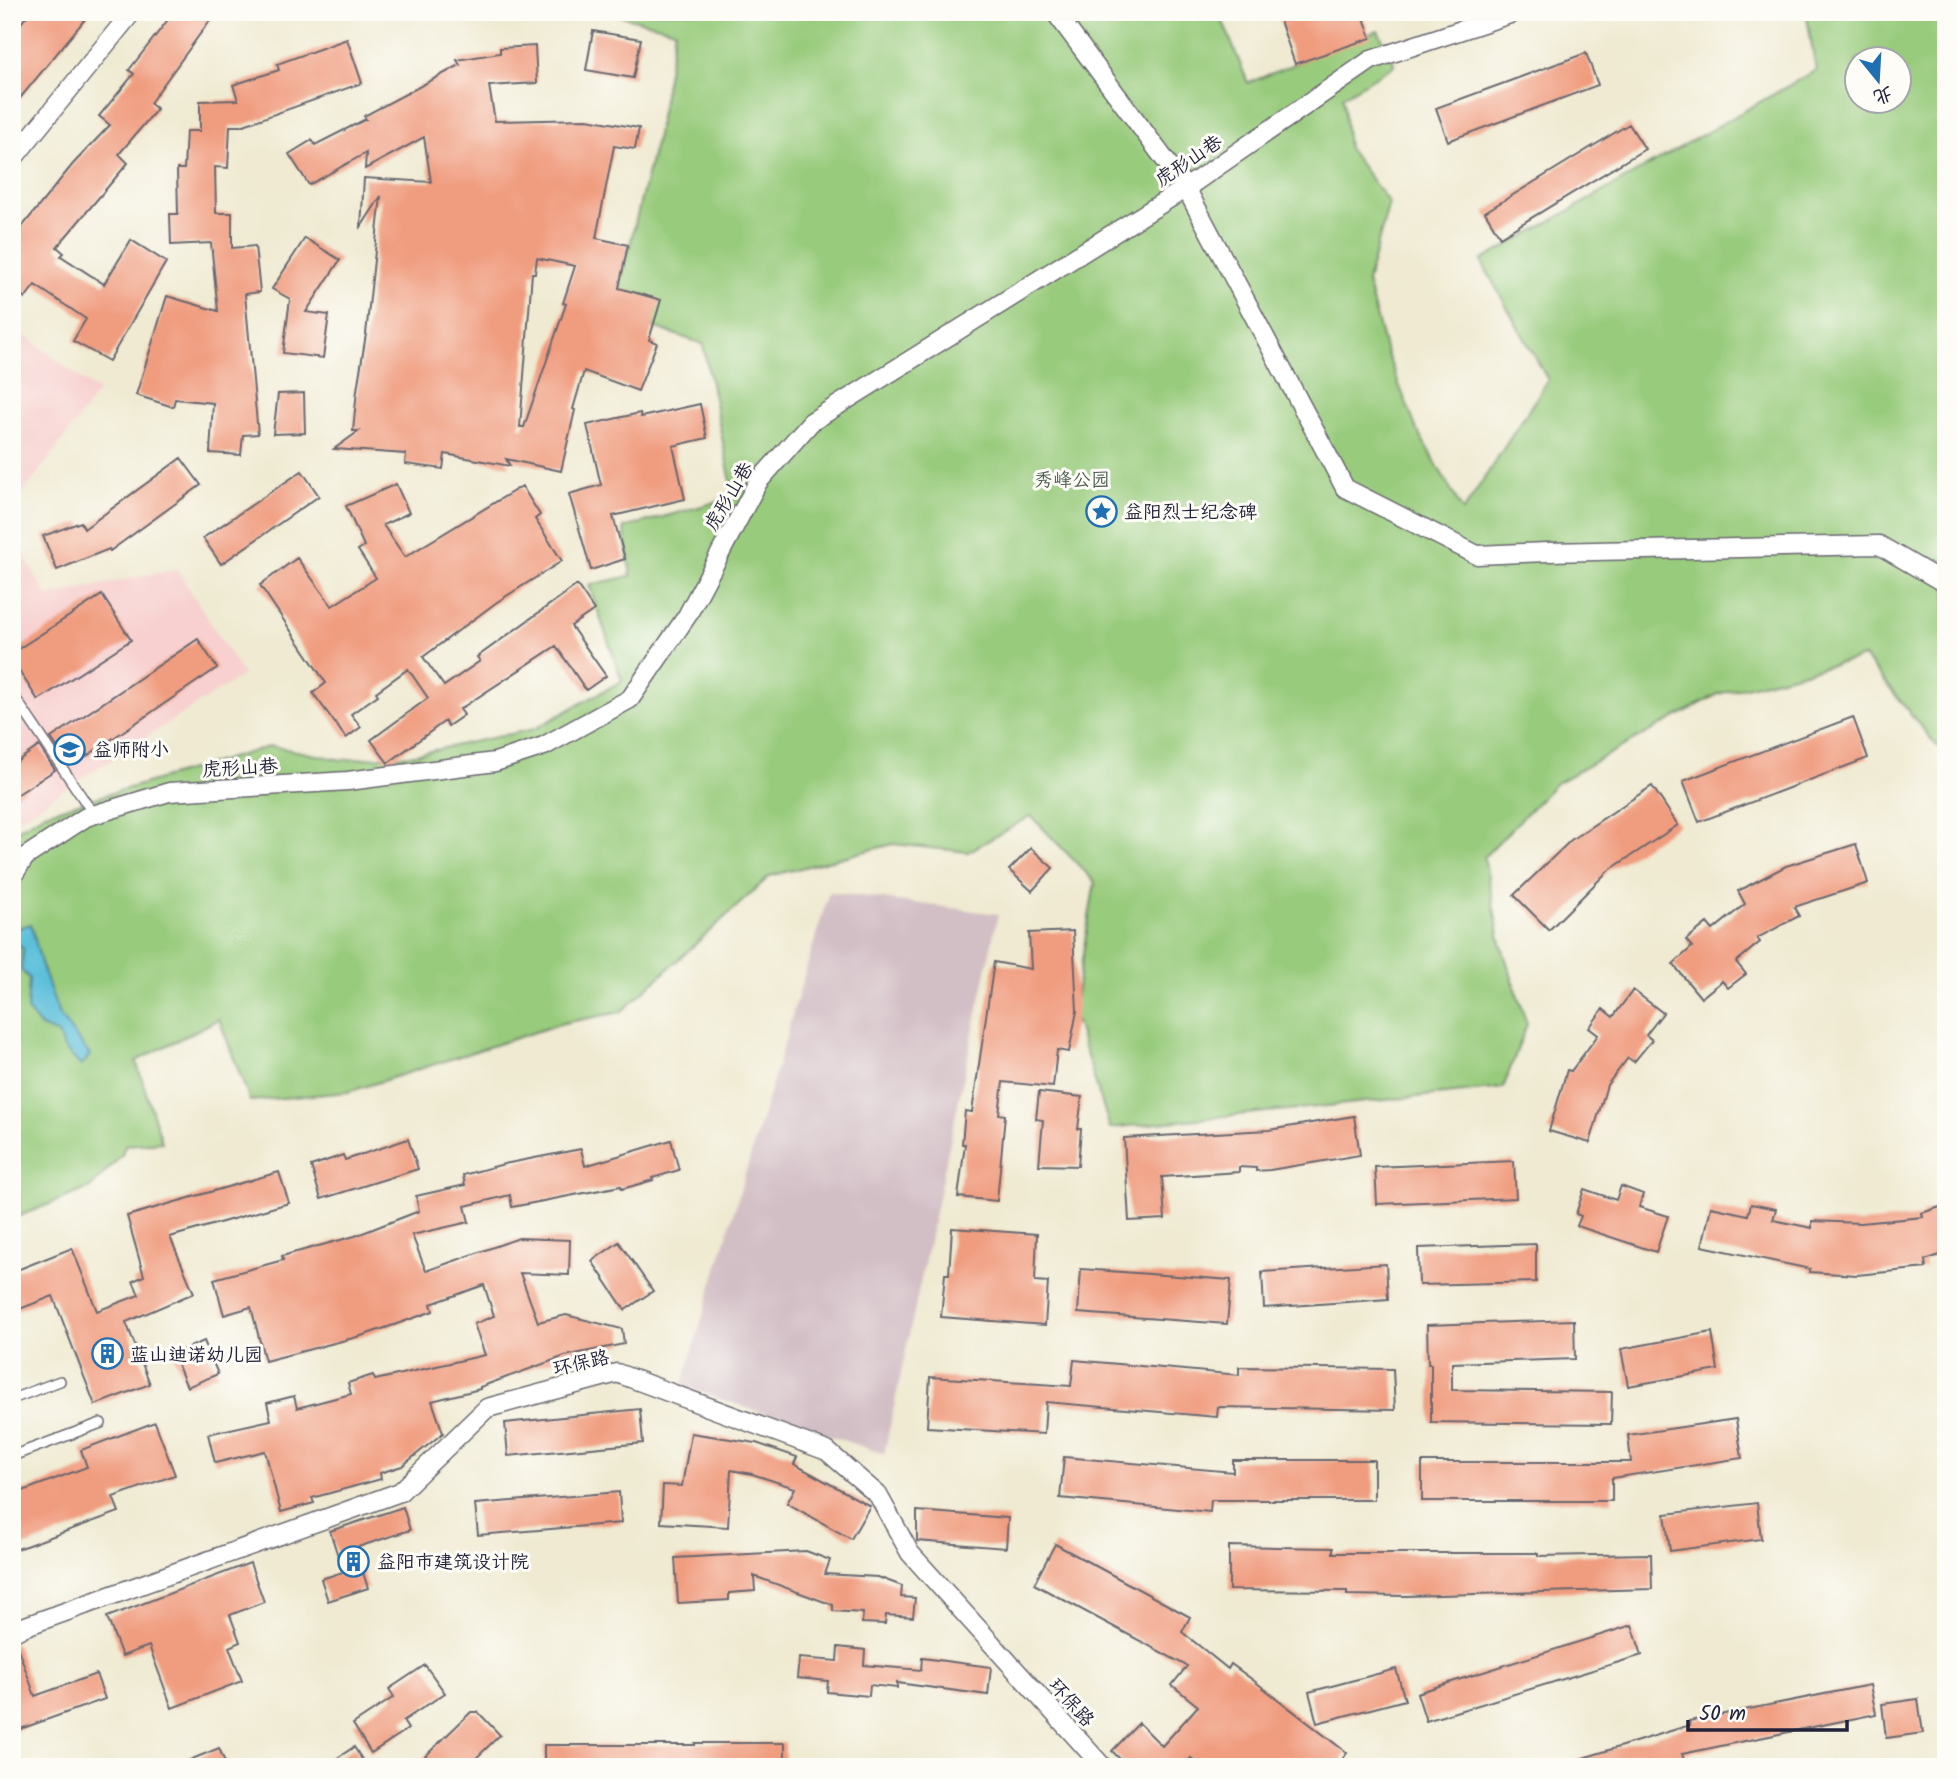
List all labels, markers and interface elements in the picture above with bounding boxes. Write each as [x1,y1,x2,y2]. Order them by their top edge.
north arrow [1842,46,1912,116]
text: 北 [1869,77,1896,111]
street label: 虎形山巷 [1149,128,1229,195]
street label: 虎形山巷 [697,457,762,537]
park label: 秀峰公园 [1034,466,1110,496]
place icon: 益阳烈士纪念碑 [1084,494,1118,528]
place label: 益阳烈士纪念碑 [1124,498,1257,528]
school or university icon: 益师附小 [53,732,87,766]
place label: 益师附小 [93,736,169,766]
street label: 虎形山巷 [201,752,279,786]
building icon: 蓝山迪诺幼儿园 [90,1337,124,1371]
place label: 蓝山迪诺幼儿园 [130,1341,263,1371]
street label: 环保路 [550,1343,613,1385]
building icon: 益阳市建筑设计院 [337,1544,371,1578]
place label: 益阳市建筑设计院 [377,1548,529,1578]
street label: 环保路 [1040,1672,1101,1735]
scale bar [1688,1688,1848,1732]
text: 50 m [1699,1698,1746,1731]

